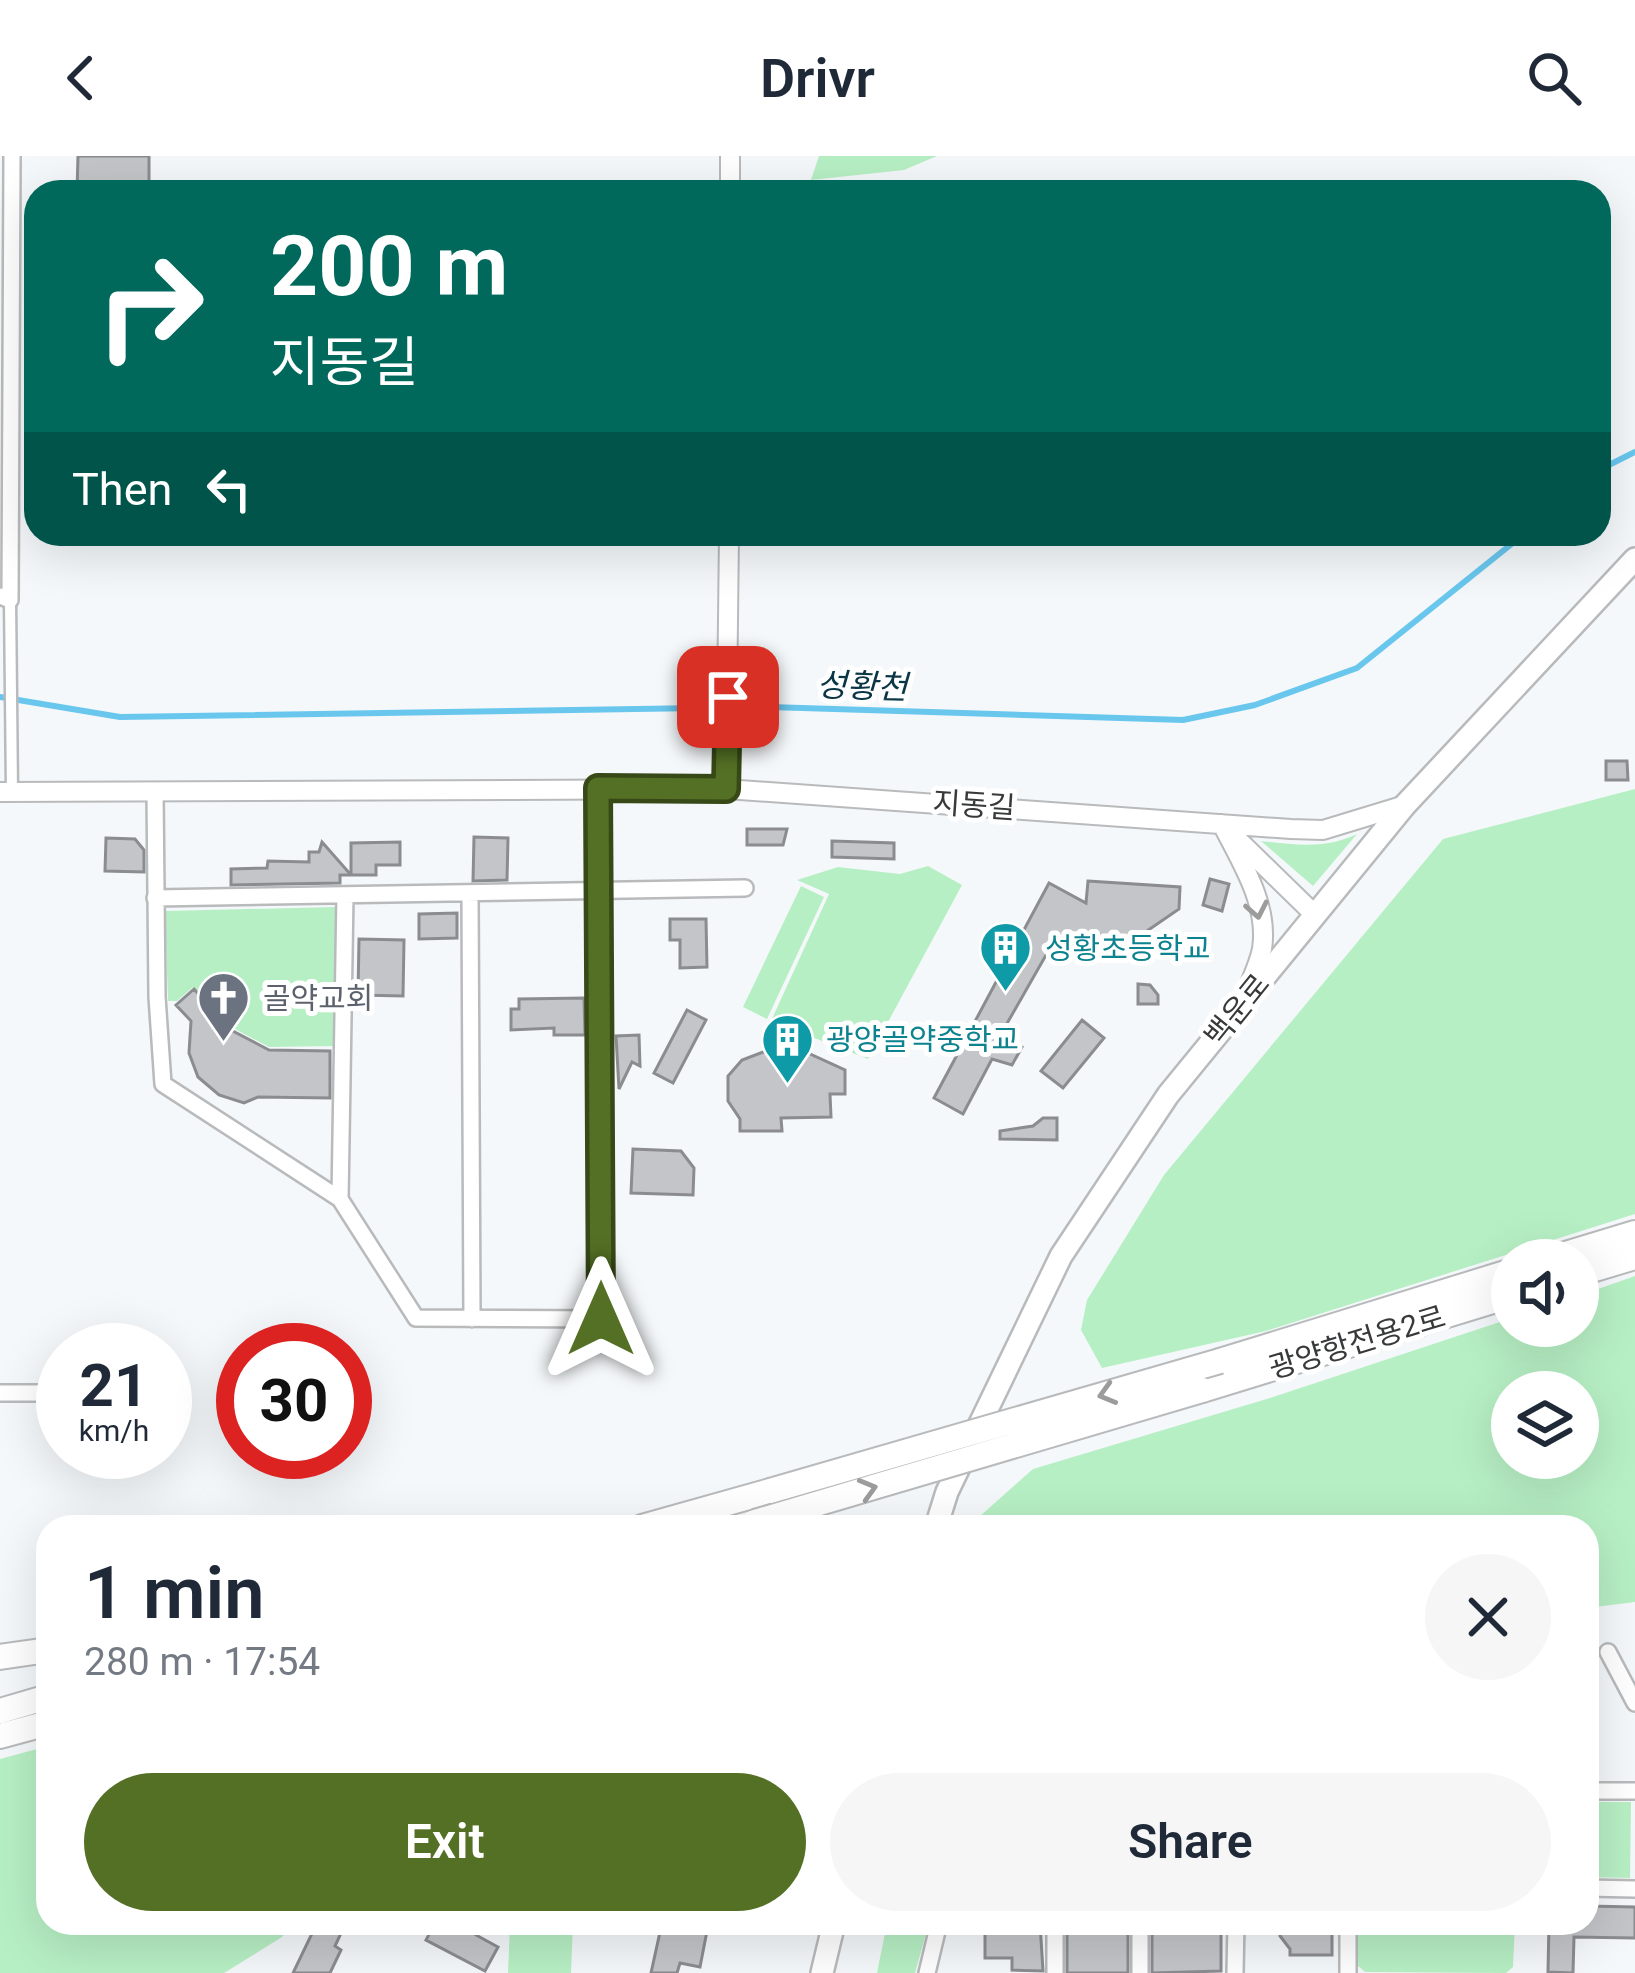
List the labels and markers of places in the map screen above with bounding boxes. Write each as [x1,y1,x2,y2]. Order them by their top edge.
pin [677,646,779,748]
building icon: 성황초등학교 [978,920,1034,994]
place label: 성황초등학교 [1045,931,1211,966]
church icon: 골약교회 [196,970,252,1044]
place label: 골약교회 [263,981,373,1016]
building icon: 광양골약중학교 [759,1011,815,1085]
place label: 광양골약중학교 [826,1022,1019,1057]

